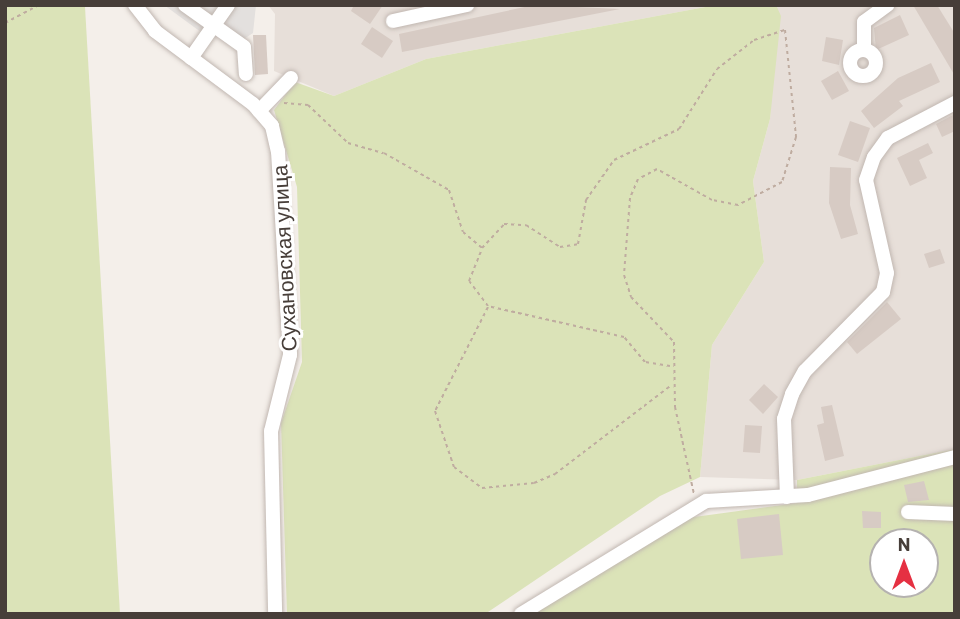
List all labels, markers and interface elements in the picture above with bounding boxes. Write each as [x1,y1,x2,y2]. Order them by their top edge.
street label: Сухановская улица [267,164,301,352]
north arrow [869,528,939,598]
text: N [898,532,910,555]

